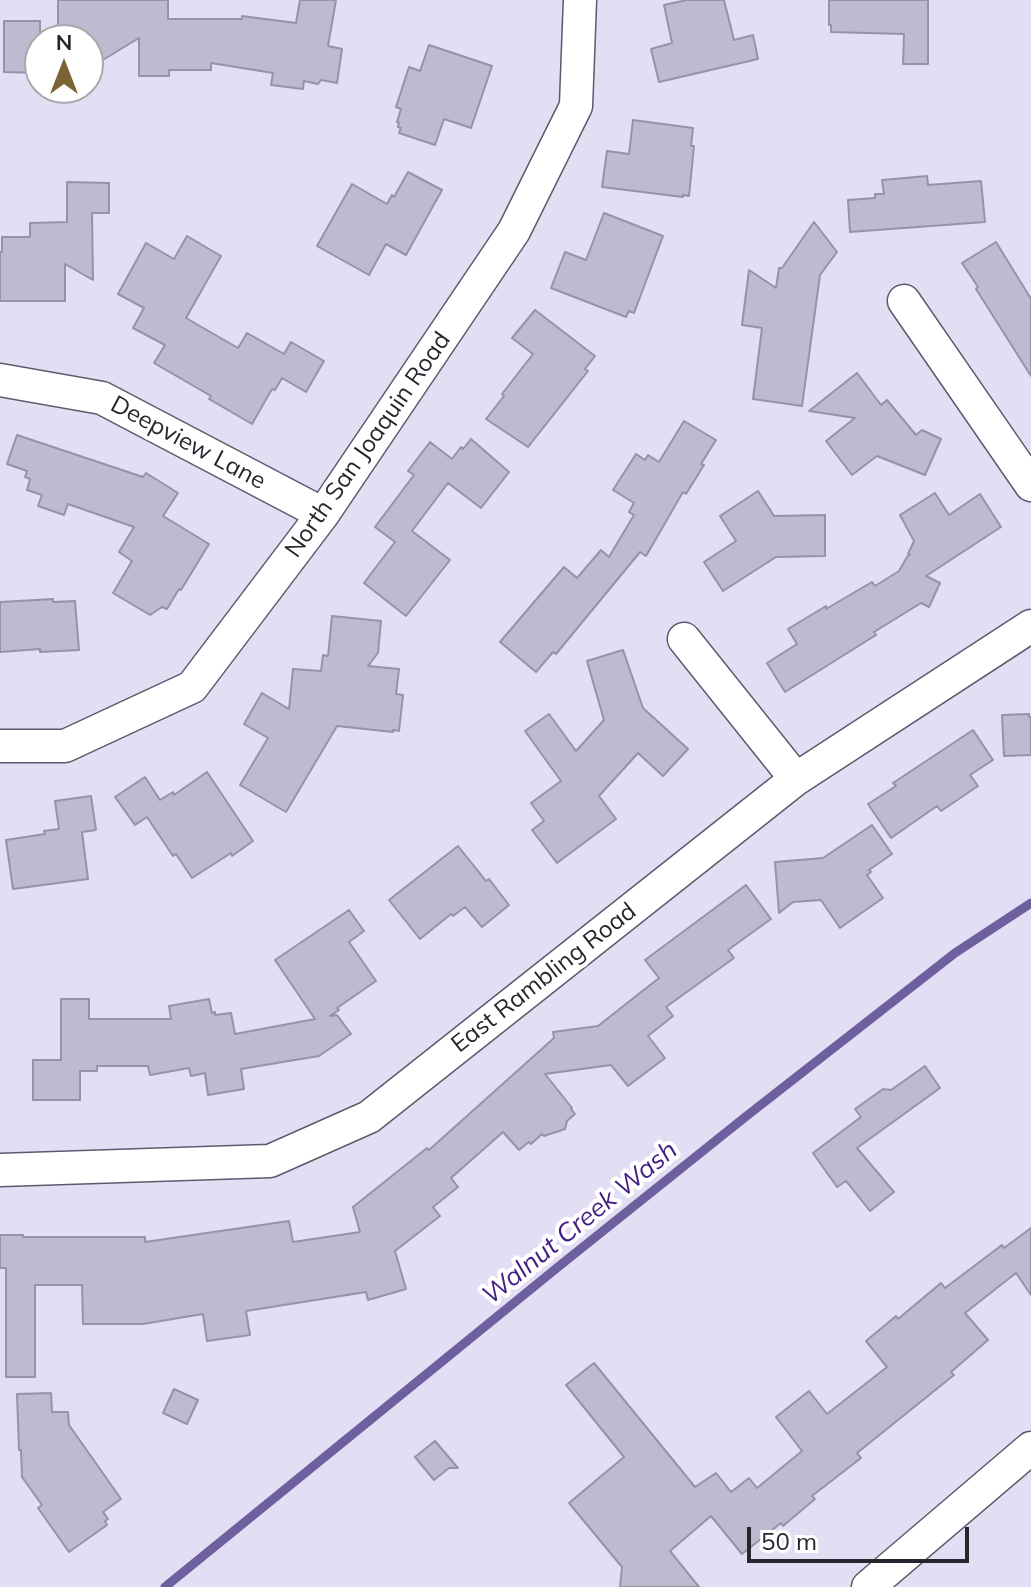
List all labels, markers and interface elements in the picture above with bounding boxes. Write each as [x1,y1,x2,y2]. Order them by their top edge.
north arrow [24,24,104,104]
text: N [56,28,72,56]
street label: North San Joaquin Road [279,327,457,563]
street label: Deepview Lane [106,390,270,496]
street label: East Rambling Road [446,897,642,1059]
water label: Walnut Creek Wash [476,1135,684,1311]
scale bar [751,1511,973,1561]
text: 50 m [761,1526,817,1556]

